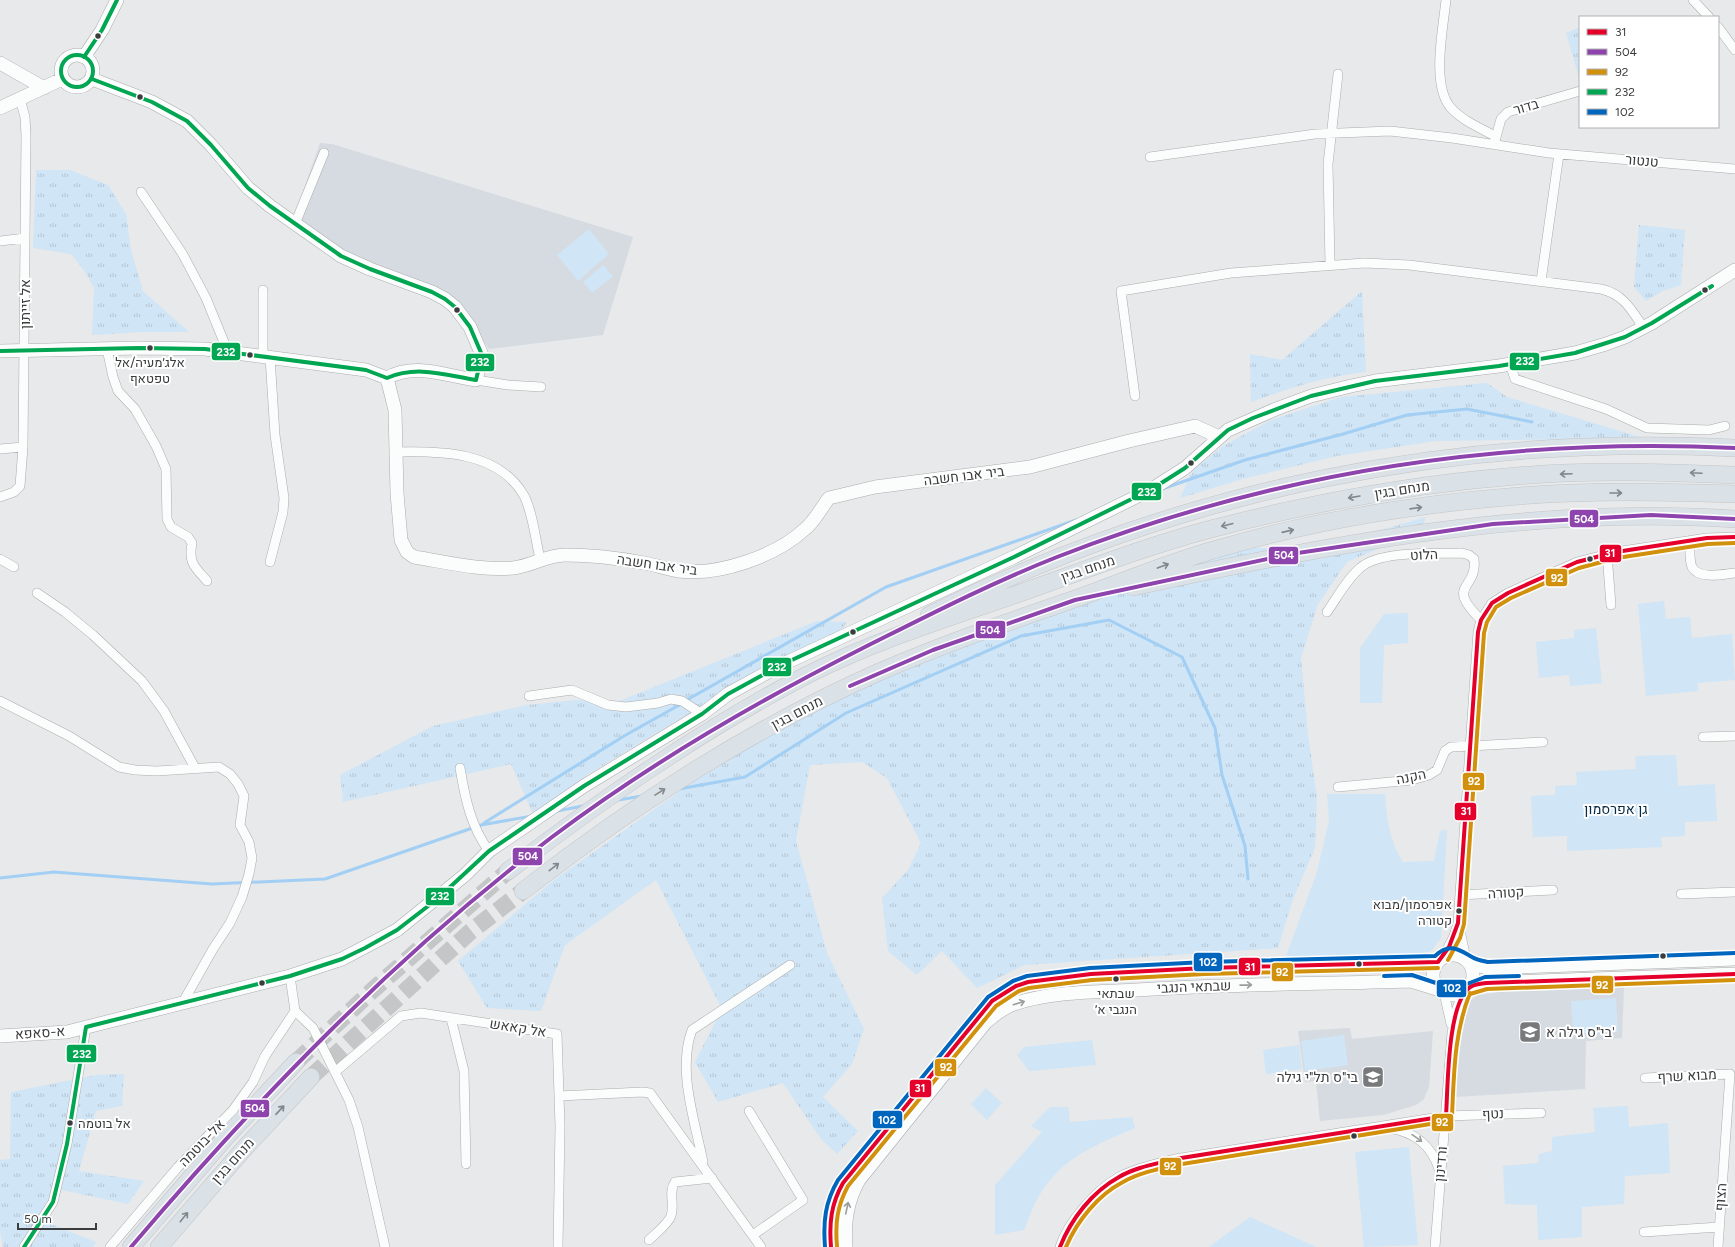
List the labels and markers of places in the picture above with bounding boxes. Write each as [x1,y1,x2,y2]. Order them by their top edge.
unlabelled marker [93,31,103,41]
unlabelled marker [135,92,145,102]
unlabelled marker [1700,285,1710,295]
unlabelled marker [452,305,462,315]
marker: אלג׳מעיה/אל טפטאף [145,343,155,353]
unlabelled marker [245,350,255,360]
place label: אלג׳מעיה/אל טפטאף [115,355,185,386]
unlabelled marker [1186,458,1196,468]
unlabelled marker [1585,554,1595,564]
unlabelled marker [848,627,858,637]
place label: אפרסמון/מבוא קטורה [1373,897,1452,928]
marker: אפרסמון/מבוא קטורה [1454,906,1464,916]
unlabelled marker [1658,951,1668,961]
unlabelled marker [1354,959,1364,969]
marker: שבתאי הנגבי א׳ [1111,974,1121,984]
unlabelled marker [257,978,267,988]
place label: שבתאי הנגבי א׳ [1095,986,1137,1017]
school or university icon: בי"ס גילה א' [1517,1019,1543,1045]
place label: בי"ס גילה א' [1546,1024,1615,1041]
school or university icon: בי"ס תל"י גילה [1360,1064,1386,1090]
place label: בי"ס תל"י גילה [1276,1069,1359,1086]
place label: אל בוטמה [78,1116,131,1131]
marker: אל בוטמה [65,1118,75,1128]
unlabelled marker [1349,1131,1359,1141]

